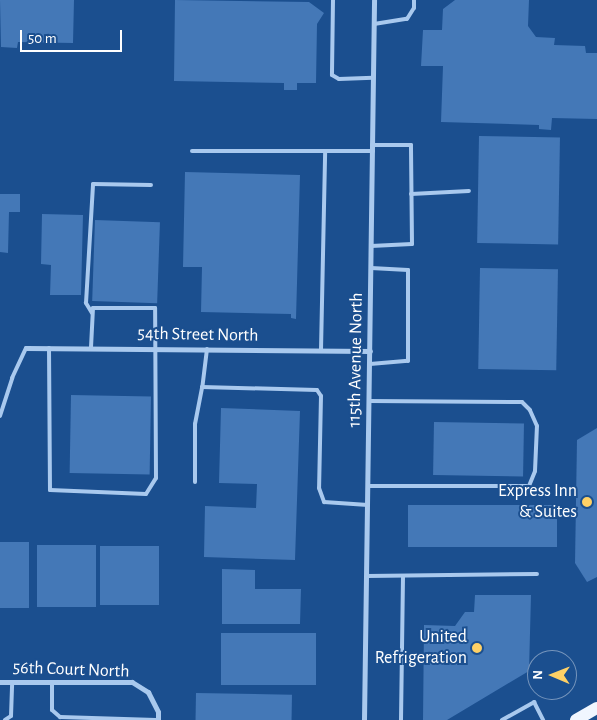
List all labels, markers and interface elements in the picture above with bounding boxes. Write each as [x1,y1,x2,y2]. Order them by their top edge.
scale bar [22,20,125,52]
text: 50 m [28,31,57,46]
street label: 115th Avenue North [344,292,368,428]
street label: 54th Street North [137,323,259,347]
place label: Express Inn & Suites [498,481,577,524]
marker: Express Inn & Suites [581,496,593,508]
place label: United Refrigeration [375,627,467,670]
marker: United Refrigeration [471,642,483,654]
north arrow [527,650,577,700]
street label: 56th Court North [12,657,130,683]
text: N [531,670,545,680]

